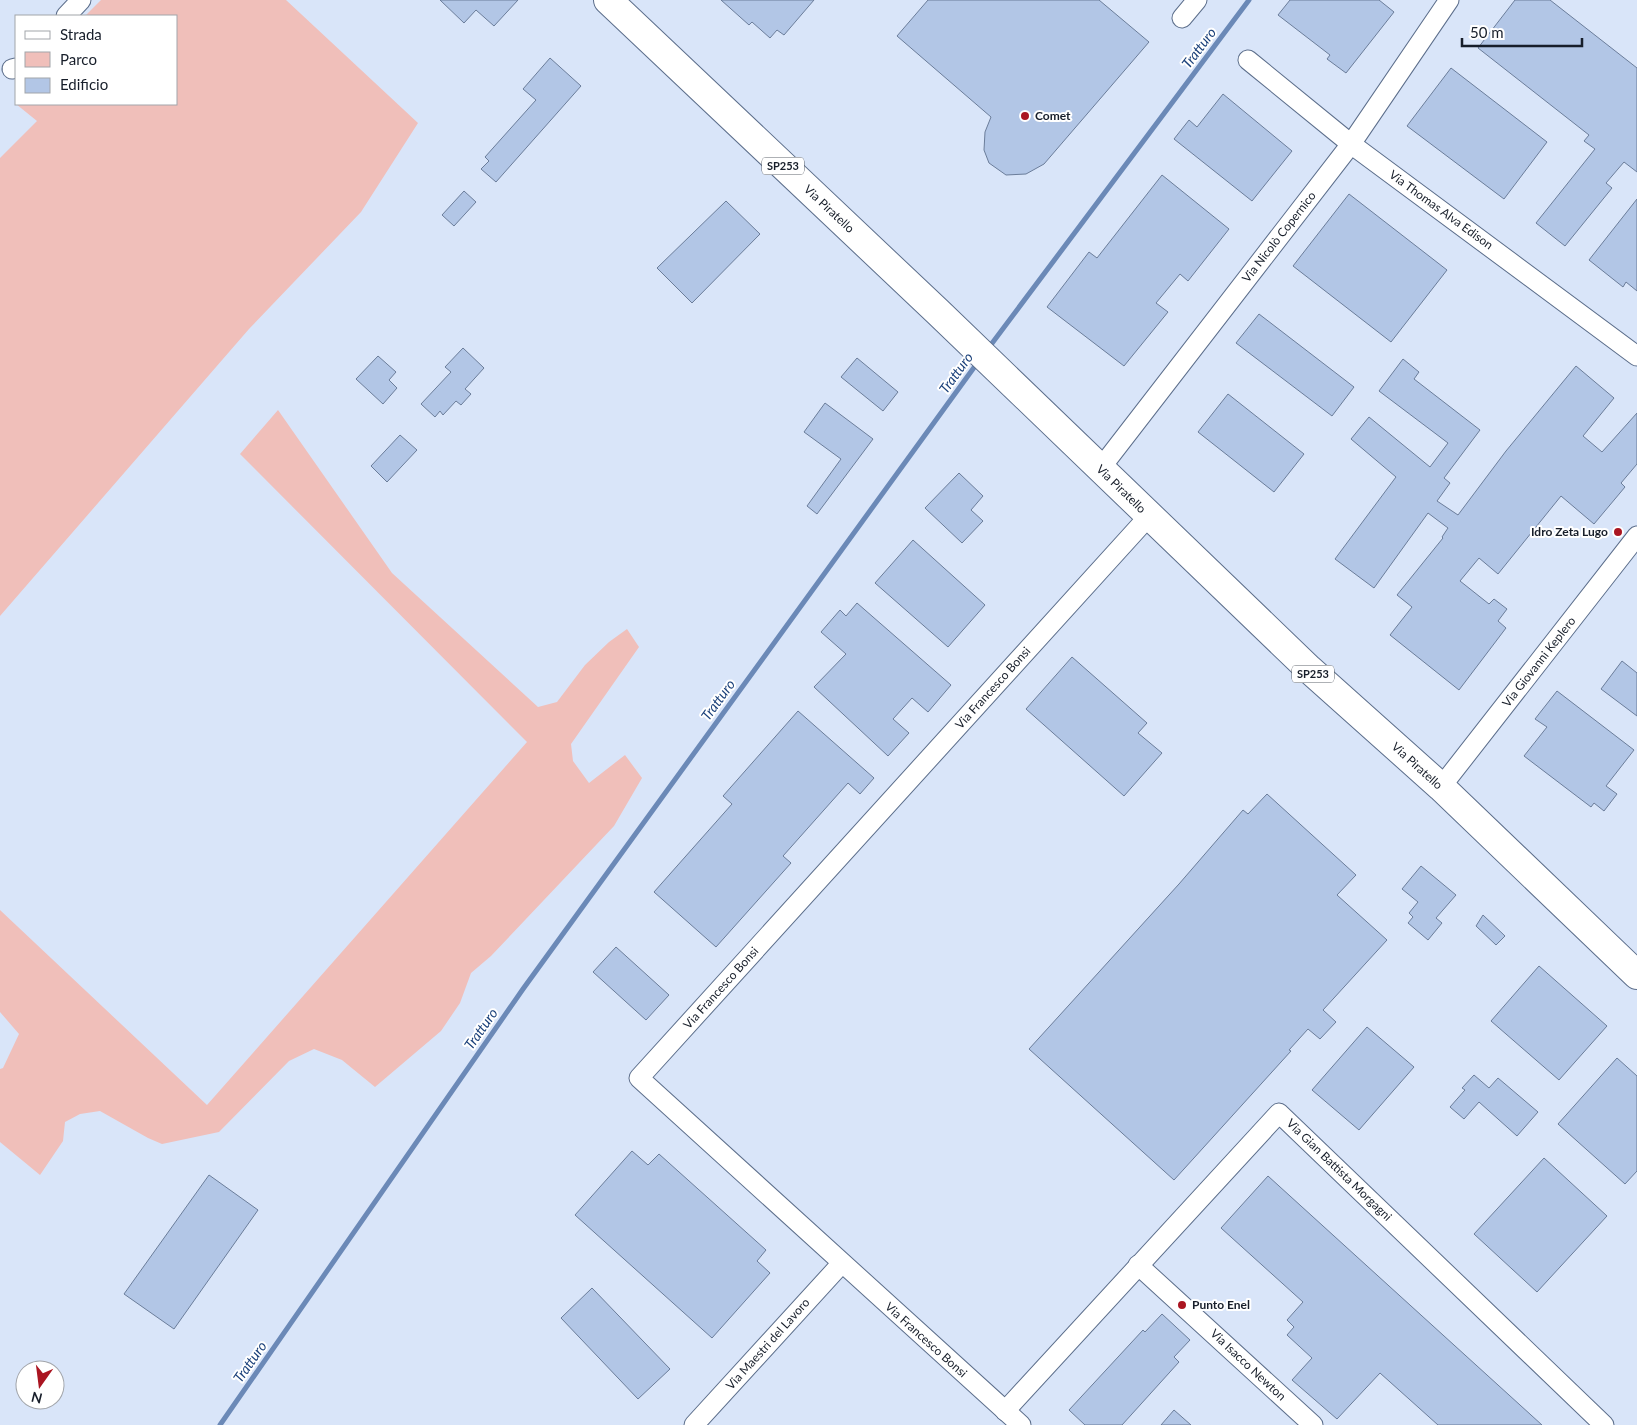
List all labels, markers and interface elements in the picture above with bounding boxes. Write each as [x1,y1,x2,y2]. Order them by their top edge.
legend [15,15,178,105]
scale bar [1462,15,1582,47]
text: 50 m [1470,23,1504,41]
water label: Tratturo [1178,24,1219,71]
text: Strada [60,25,102,43]
text: Parco [60,50,97,68]
text: Edificio [60,75,108,93]
place label: Comet [1035,108,1071,123]
marker: Comet [1019,110,1031,122]
road number: SP253 [762,158,804,175]
street label: Via Thomas Alva Edison [1386,167,1496,252]
street label: Via Piratello [801,182,858,236]
street label: Via Nicolò Copernico [1238,188,1319,285]
water label: Tratturo [935,349,976,396]
street label: Via Piratello [1093,461,1149,516]
place label: Idro Zeta Lugo [1531,524,1608,539]
marker: Idro Zeta Lugo [1612,526,1624,538]
street label: Via Giovanni Keplero [1499,613,1579,710]
street label: Via Francesco Bonsi [952,643,1033,732]
road number: SP253 [1292,666,1334,682]
water label: Tratturo [697,676,738,723]
street label: Via Piratello [1389,739,1446,793]
street label: Via Francesco Bonsi [680,943,761,1032]
water label: Tratturo [460,1005,501,1053]
street label: Via Gian Battista Morgagni [1284,1115,1395,1224]
street label: Via Maestri del Lavoro [723,1295,813,1392]
place label: Punto Enel [1192,1297,1250,1312]
street label: Via Francesco Bonsi [882,1299,971,1380]
marker: Punto Enel [1176,1299,1188,1311]
street label: Via Isacco Newton [1207,1326,1289,1404]
water label: Tratturo [229,1338,270,1386]
north arrow [15,1360,65,1410]
text: N [29,1389,44,1408]

